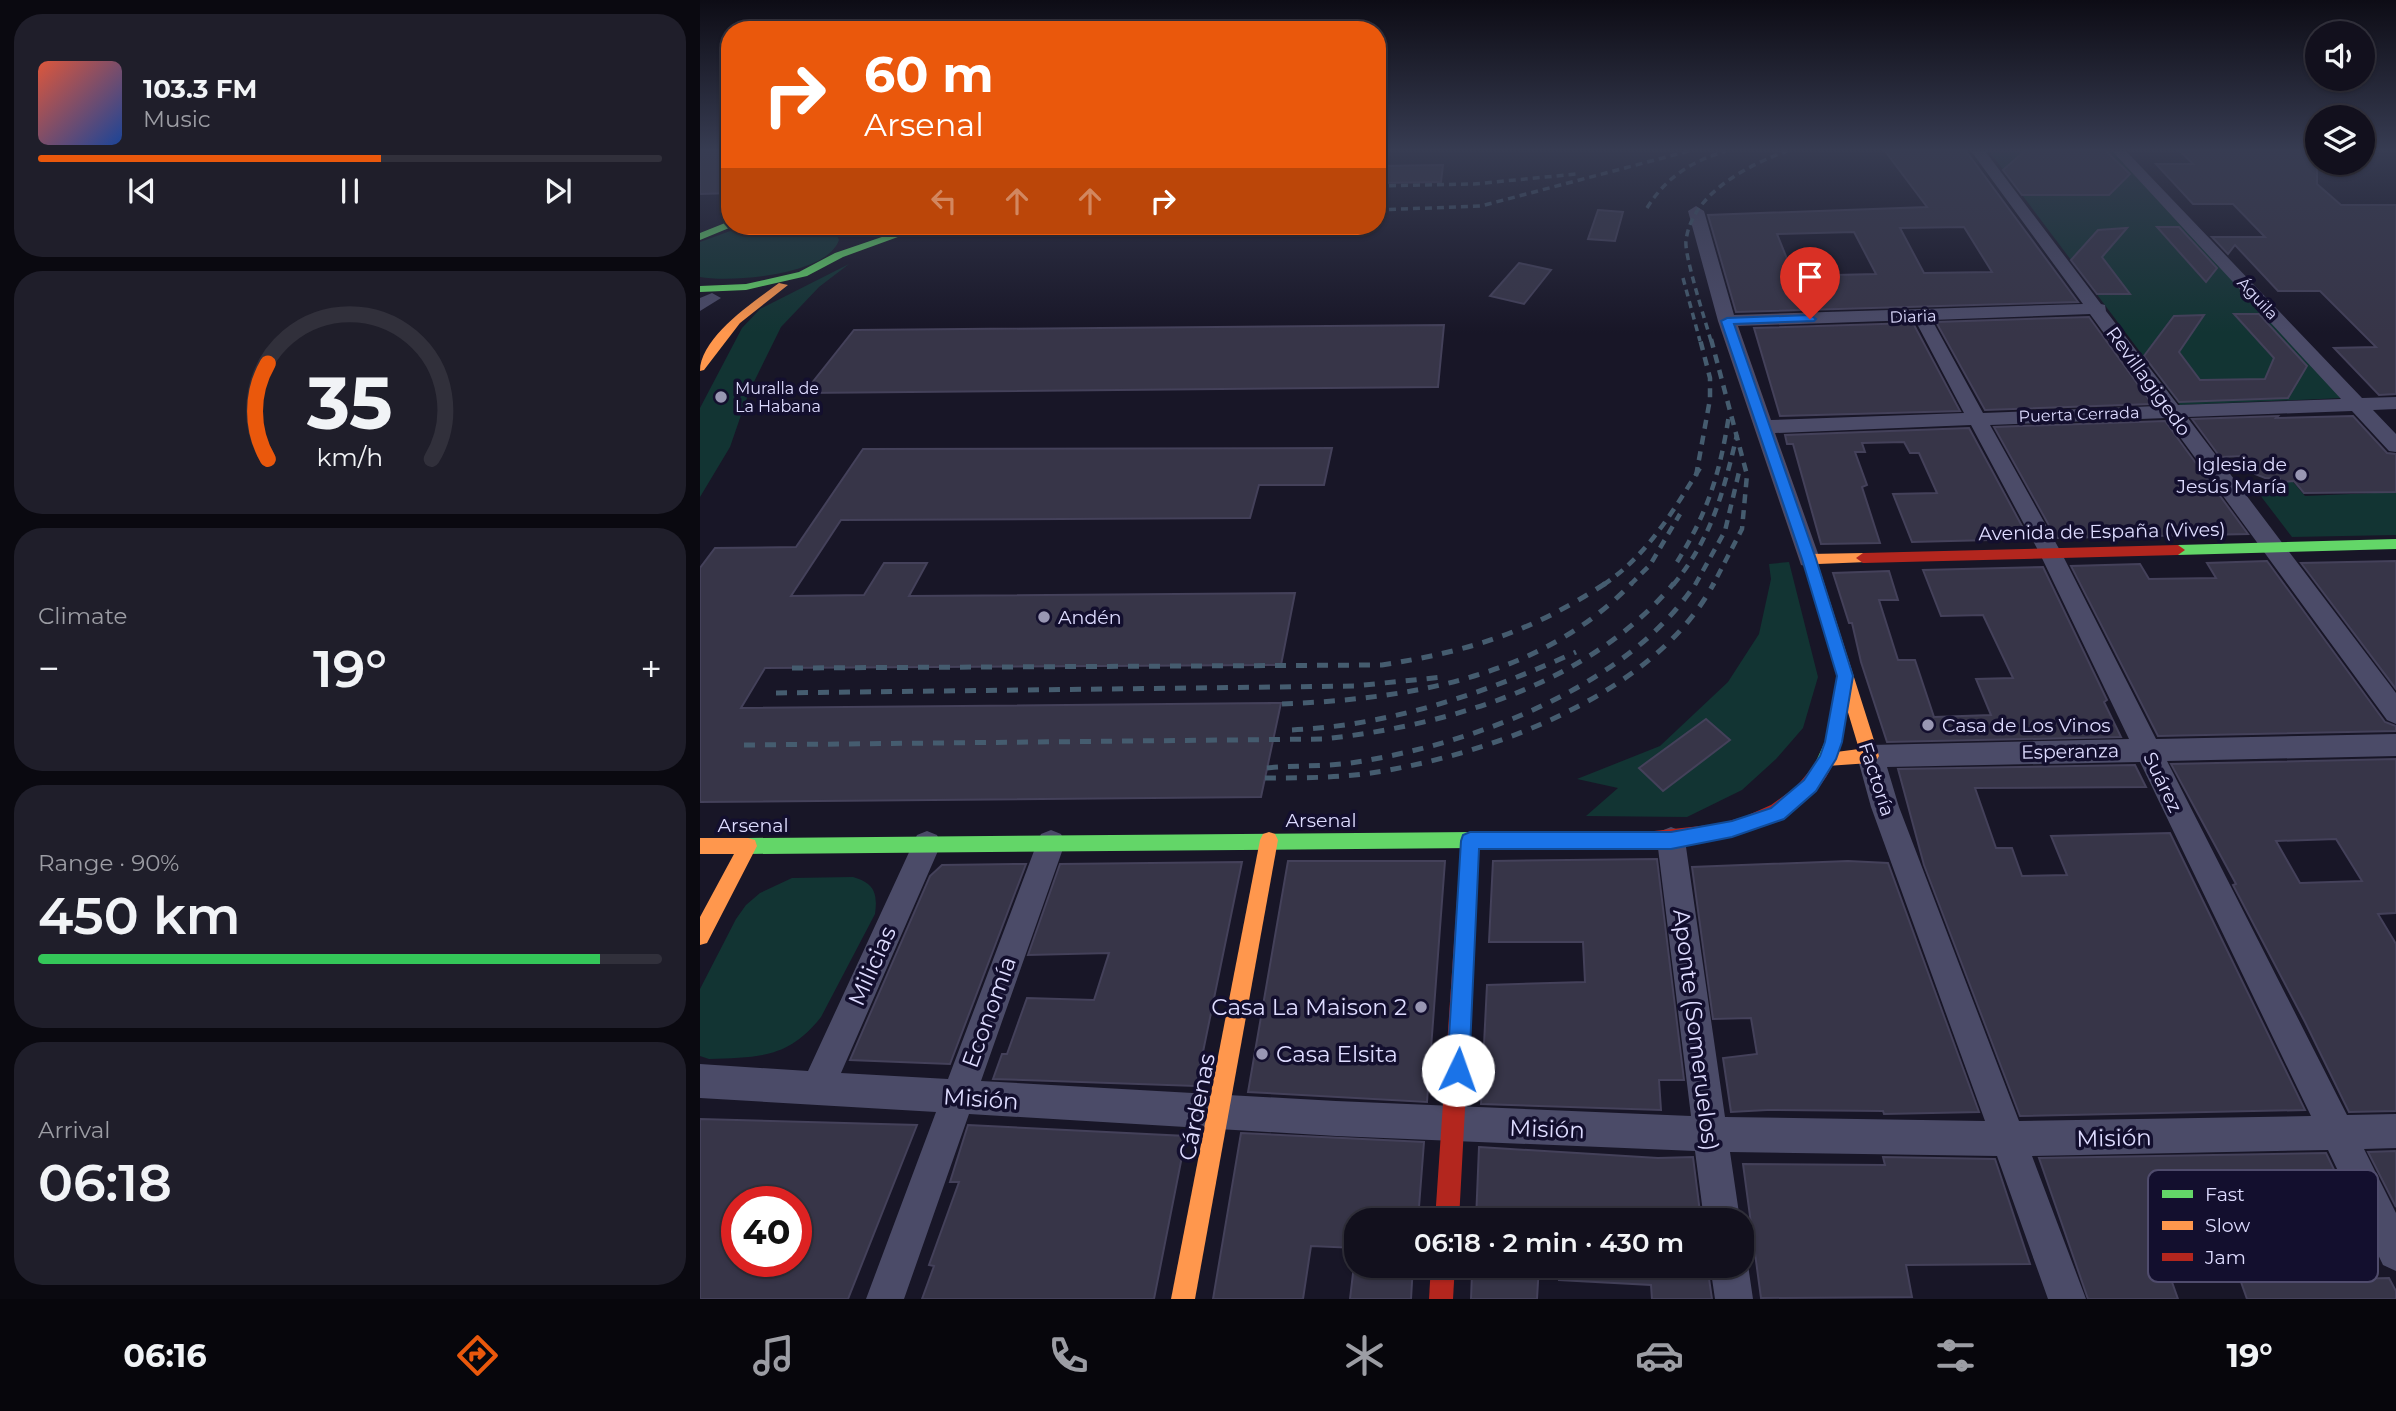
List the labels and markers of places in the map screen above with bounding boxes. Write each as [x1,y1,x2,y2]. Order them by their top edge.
pin [1780,247,1840,319]
place label: Muralla de La Habana [735,379,821,416]
marker: Muralla de La Habana [713,389,729,405]
place label: Iglesia de Jesús María [2176,453,2287,498]
marker: Iglesia de Jesús María [2293,467,2309,483]
place label: Andén [1058,606,1122,629]
marker: Andén [1036,609,1052,625]
place label: Casa de Los Vinos [1942,714,2111,737]
marker: Casa de Los Vinos [1920,717,1936,733]
place label: Casa La Maison 2 [1211,993,1407,1021]
marker: Casa La Maison 2 [1413,999,1429,1015]
place label: Casa Elsita [1276,1040,1398,1068]
marker: Casa Elsita [1254,1046,1270,1062]

